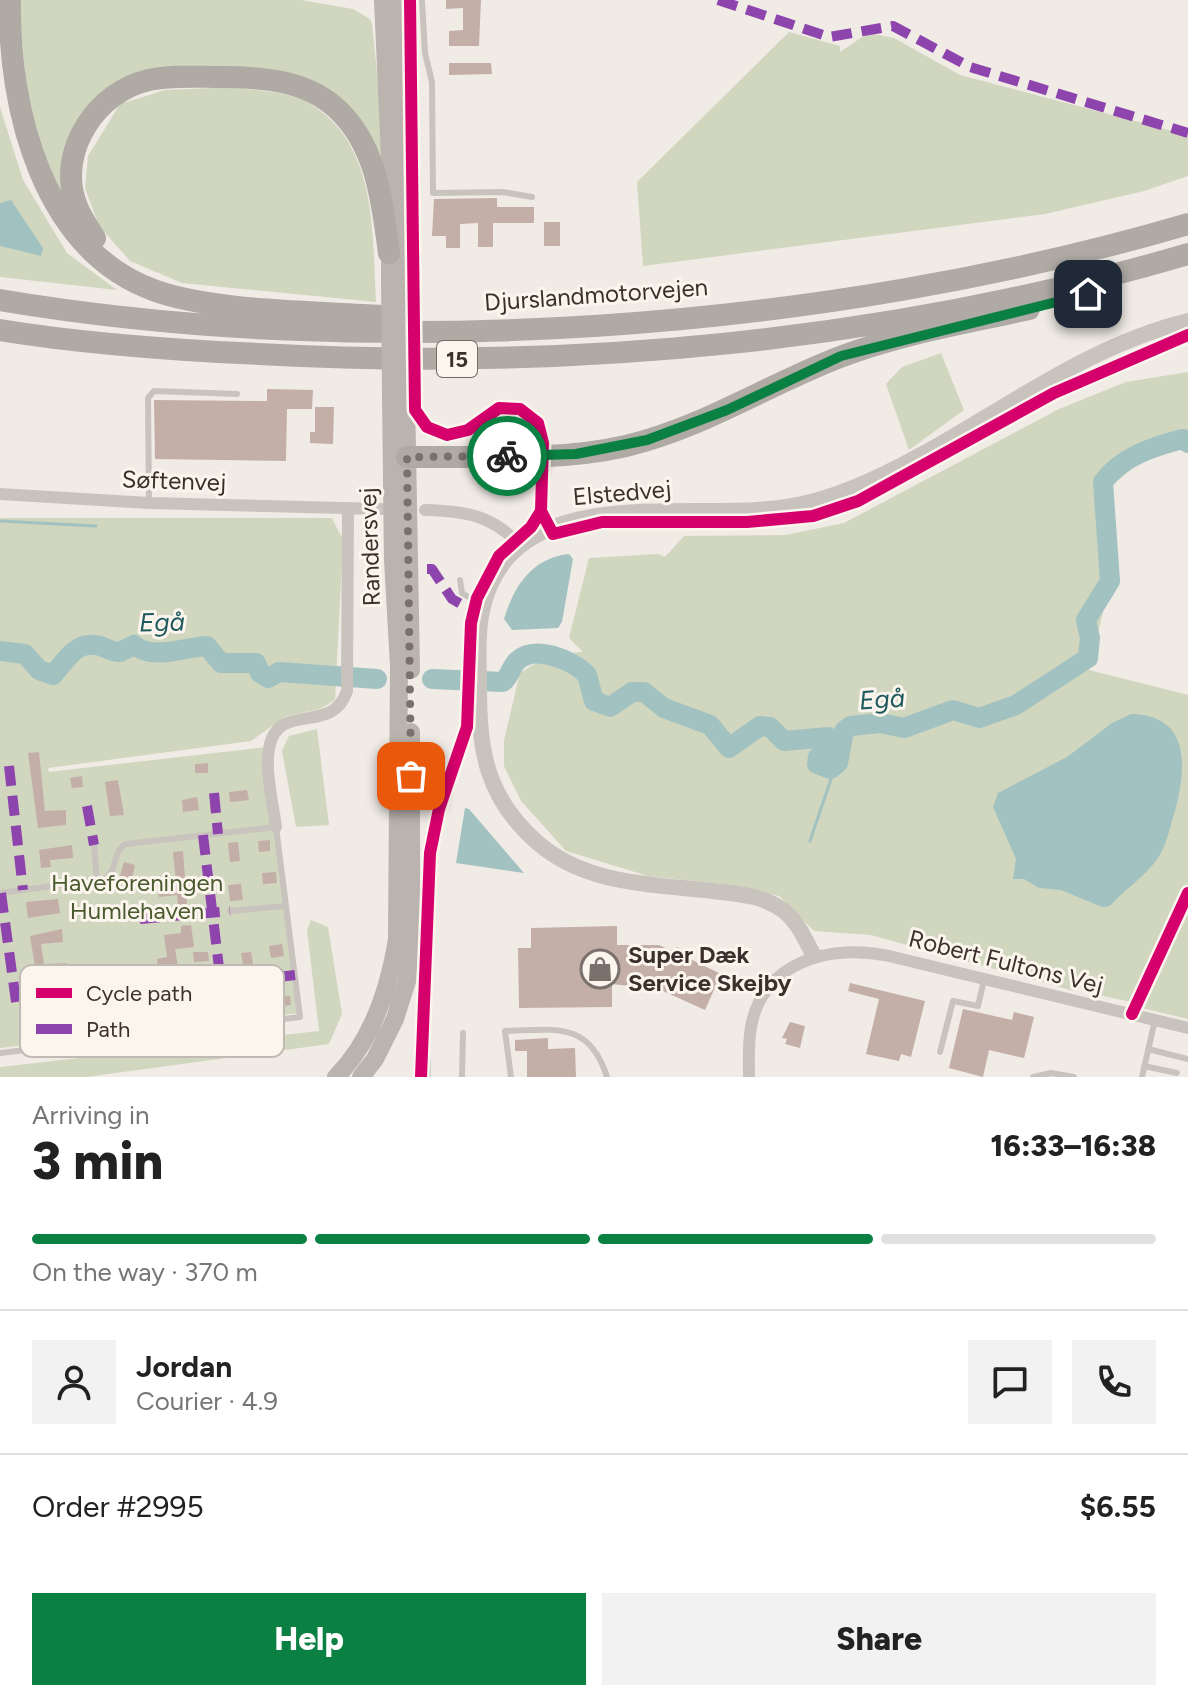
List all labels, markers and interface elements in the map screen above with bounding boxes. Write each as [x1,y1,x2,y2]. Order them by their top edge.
pin [1054,260,1122,328]
street label: Djurslandmotorvejen [483,272,709,317]
icon: home [1066,272,1110,316]
road number: 15 [437,341,477,377]
courier [467,416,547,496]
icon: bike [485,434,529,478]
street label: Søftenvej [121,464,227,497]
street label: Elstedvej [572,474,672,511]
street label: Randersvej [353,487,386,607]
water label: Egå [139,606,185,638]
water label: Egå [858,681,906,717]
pin [377,742,445,810]
icon: bag [389,754,433,798]
park label: Haveforeningen Humlehaven [51,868,223,925]
street label: Robert Fultons Vej [906,923,1106,1000]
place label: Super Dæk Service Skejby [628,940,792,997]
shop icon: Super Dæk Service Skejby [579,948,621,990]
legend [20,965,284,1057]
text: Cycle path [86,980,192,1007]
text: Path [86,1016,130,1043]
text: Arriving in [32,1099,150,1131]
text: 16:33–16:38 [991,1127,1156,1164]
text: 3 min [32,1130,163,1192]
text: On the way · 370 m [32,1256,258,1288]
button: person [32,1340,116,1424]
button: chat [968,1340,1052,1424]
button: phone [1072,1340,1156,1424]
text: Jordan [136,1348,232,1385]
text: Courier · 4.9 [136,1385,278,1417]
text: Order #2995 [32,1488,204,1525]
text: $6.55 [1080,1488,1156,1525]
button: Help [32,1593,586,1685]
button: Share [602,1593,1156,1685]

